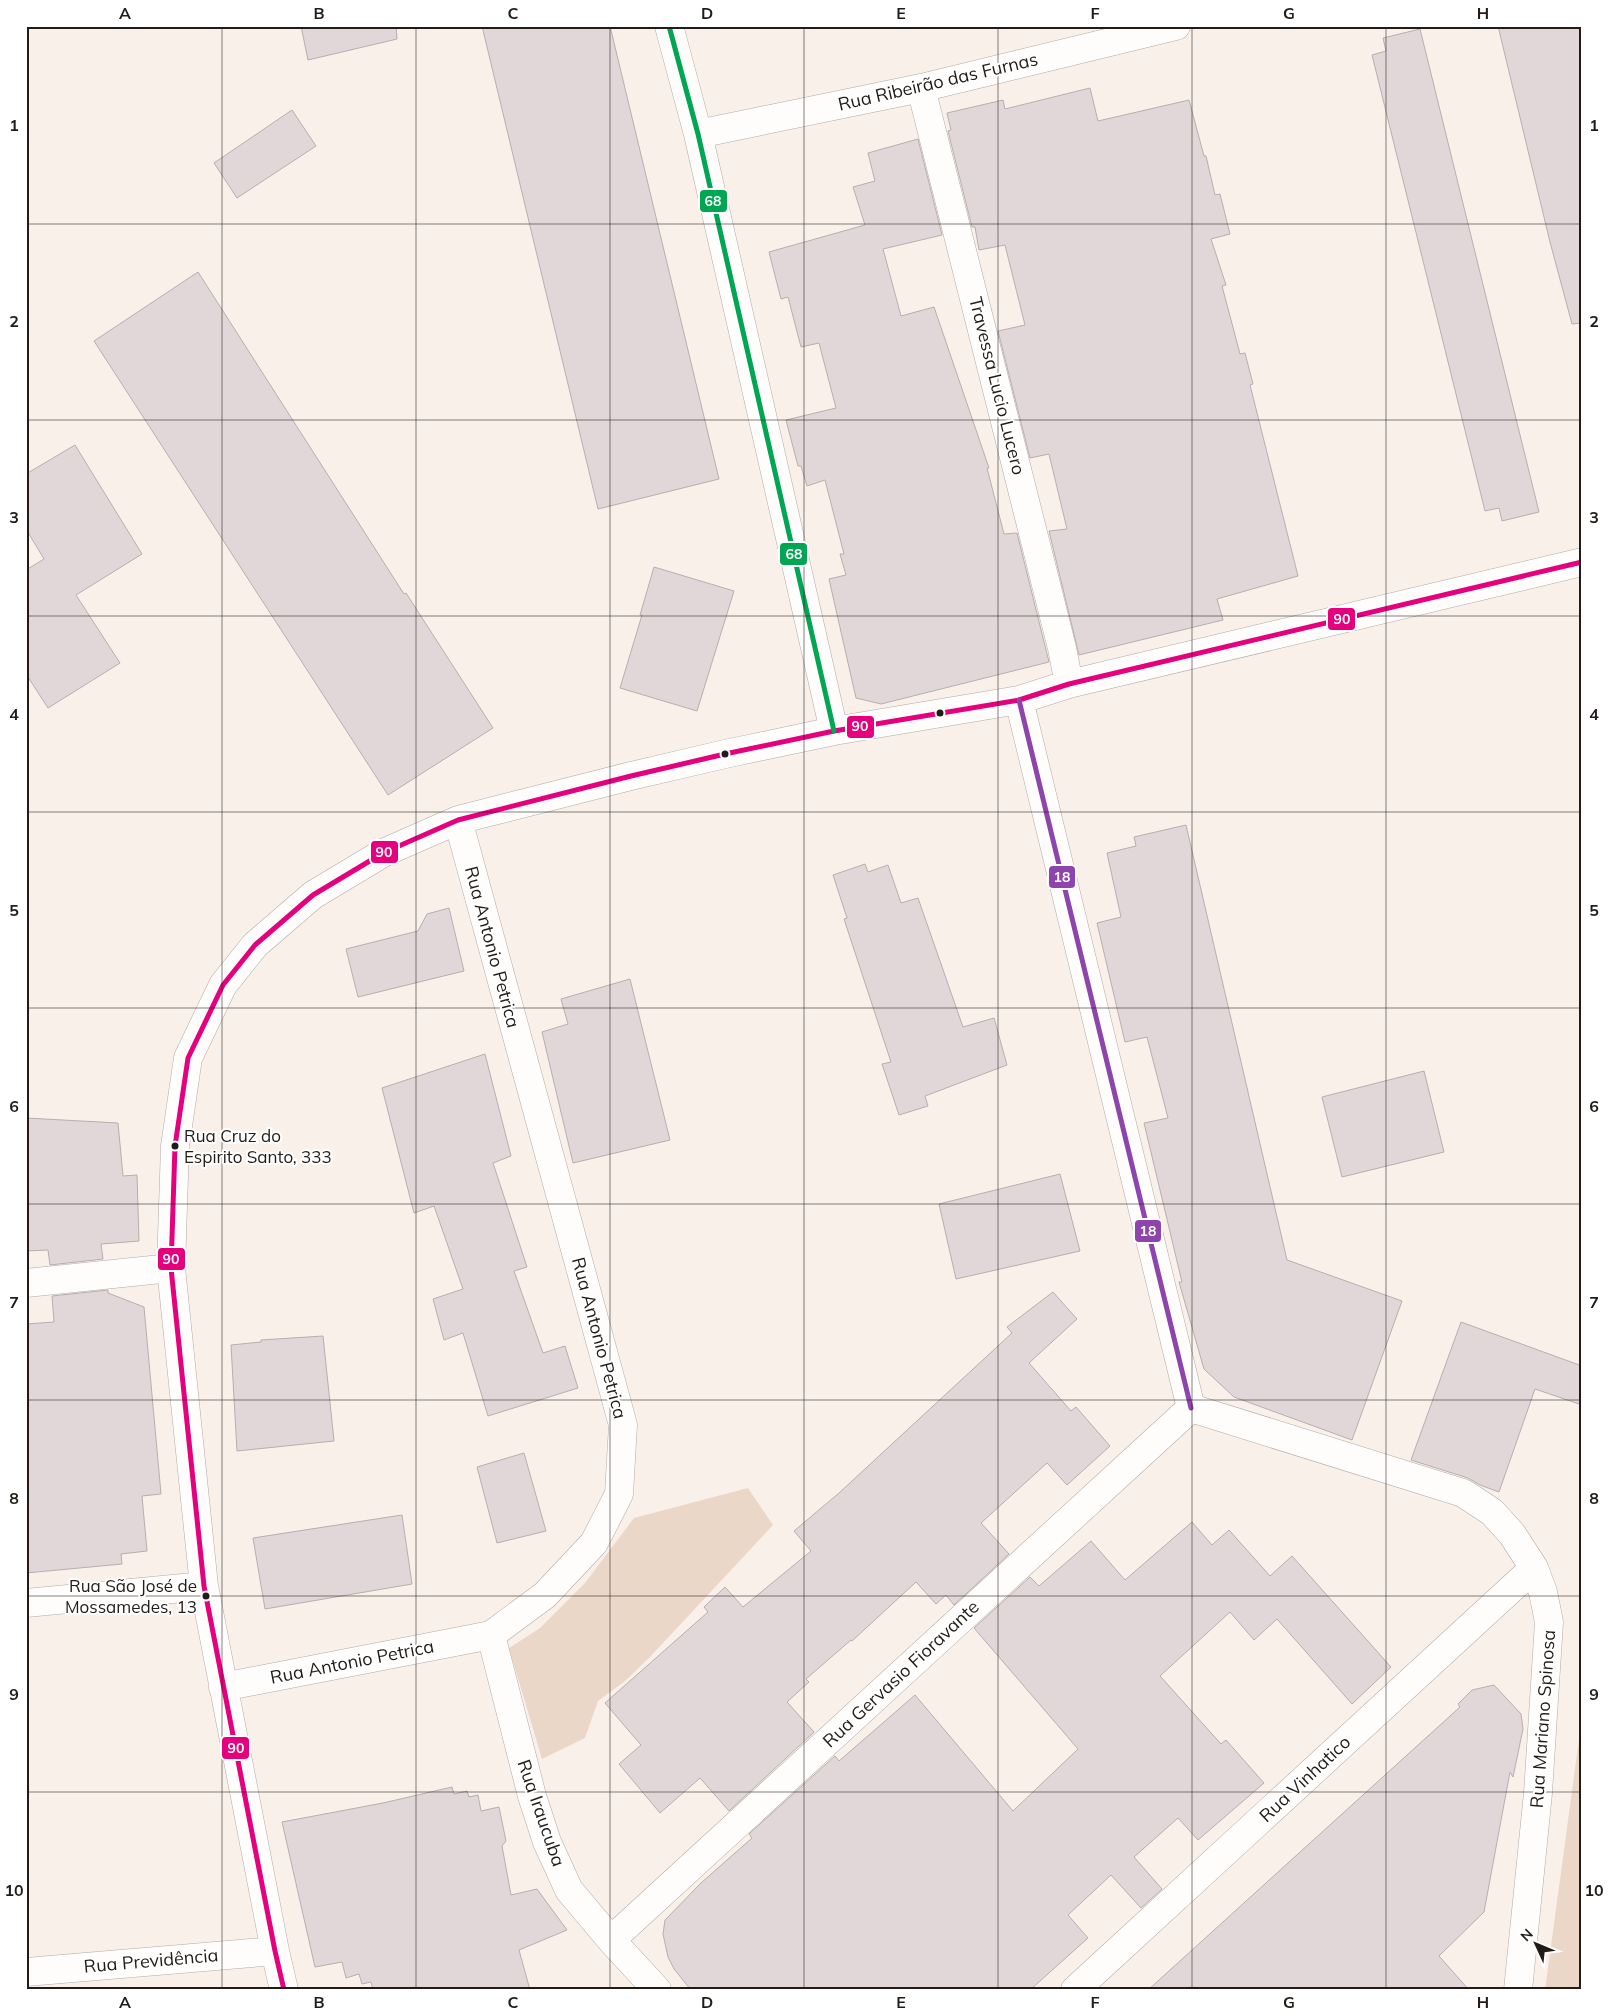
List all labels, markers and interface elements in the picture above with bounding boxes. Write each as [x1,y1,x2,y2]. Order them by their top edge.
text: A [119,3,131,23]
text: B [313,3,325,23]
text: C [508,3,519,23]
text: D [701,3,713,23]
text: E [896,3,906,23]
text: F [1090,3,1100,23]
text: G [1283,3,1295,23]
text: H [1477,3,1489,23]
street label: Rua Ribeirão das Furnas [836,47,1040,116]
text: 1 [9,115,19,135]
text: 1 [1589,115,1599,135]
line badge: 68 [699,189,728,213]
text: 68 [705,192,721,210]
street label: Travessa Lucio Lucero [964,294,1031,477]
text: 2 [9,311,19,331]
text: 2 [1589,311,1599,331]
text: 3 [9,507,19,527]
text: 3 [1589,507,1599,527]
line badge: 68 [779,542,808,566]
text: 68 [786,545,802,563]
line badge: 90 [1327,607,1356,631]
text: 90 [1334,610,1350,628]
text: 4 [9,704,19,724]
text: 4 [1589,704,1599,724]
unlabelled marker [935,708,945,718]
line badge: 90 [846,715,875,739]
text: 90 [852,717,868,735]
unlabelled marker [720,749,730,759]
line badge: 90 [370,840,399,864]
text: 90 [376,843,392,861]
street label: Rua Antonio Petrica [460,864,525,1030]
line badge: 18 [1048,865,1076,889]
text: 18 [1054,868,1070,886]
text: 5 [9,900,19,920]
text: 5 [1589,900,1599,920]
text: 6 [9,1096,19,1116]
text: 6 [1589,1096,1599,1116]
place label: Rua Cruz do Espirito Santo, 333 [184,1125,332,1167]
marker: Rua Cruz do Espirito Santo, 333 [170,1141,180,1151]
line badge: 18 [1134,1219,1162,1243]
text: 18 [1140,1222,1156,1240]
line badge: 90 [157,1247,186,1271]
text: 90 [163,1250,179,1268]
street label: Rua Antonio Petrica [567,1255,632,1421]
text: 7 [9,1292,19,1312]
text: 7 [1589,1292,1599,1312]
text: 8 [9,1488,19,1508]
text: 8 [1589,1488,1599,1508]
place label: Rua São José de Mossamedes, 13 [65,1575,197,1617]
marker: Rua São José de Mossamedes, 13 [201,1591,211,1601]
street label: Rua Gervasio Fioravante [818,1595,984,1752]
street label: Rua Mariano Spinosa [1525,1629,1560,1809]
street label: Rua Antonio Petrica [268,1634,436,1689]
text: 9 [9,1684,19,1704]
text: 9 [1589,1684,1599,1704]
street label: Rua Vinhatico [1254,1730,1355,1827]
line badge: 90 [221,1736,250,1760]
text: 90 [228,1739,244,1757]
street label: Rua Iraucuba [512,1756,571,1869]
text: 10 [4,1880,24,1900]
text: 10 [1584,1880,1604,1900]
north arrow [1510,1918,1560,1968]
text: N [1517,1925,1537,1945]
street label: Rua Previdência [83,1943,219,1978]
text: A [119,1992,131,2012]
text: B [313,1992,325,2012]
text: C [508,1992,519,2012]
text: D [701,1992,713,2012]
text: E [896,1992,906,2012]
text: F [1090,1992,1100,2012]
text: G [1283,1992,1295,2012]
text: H [1477,1992,1489,2012]

